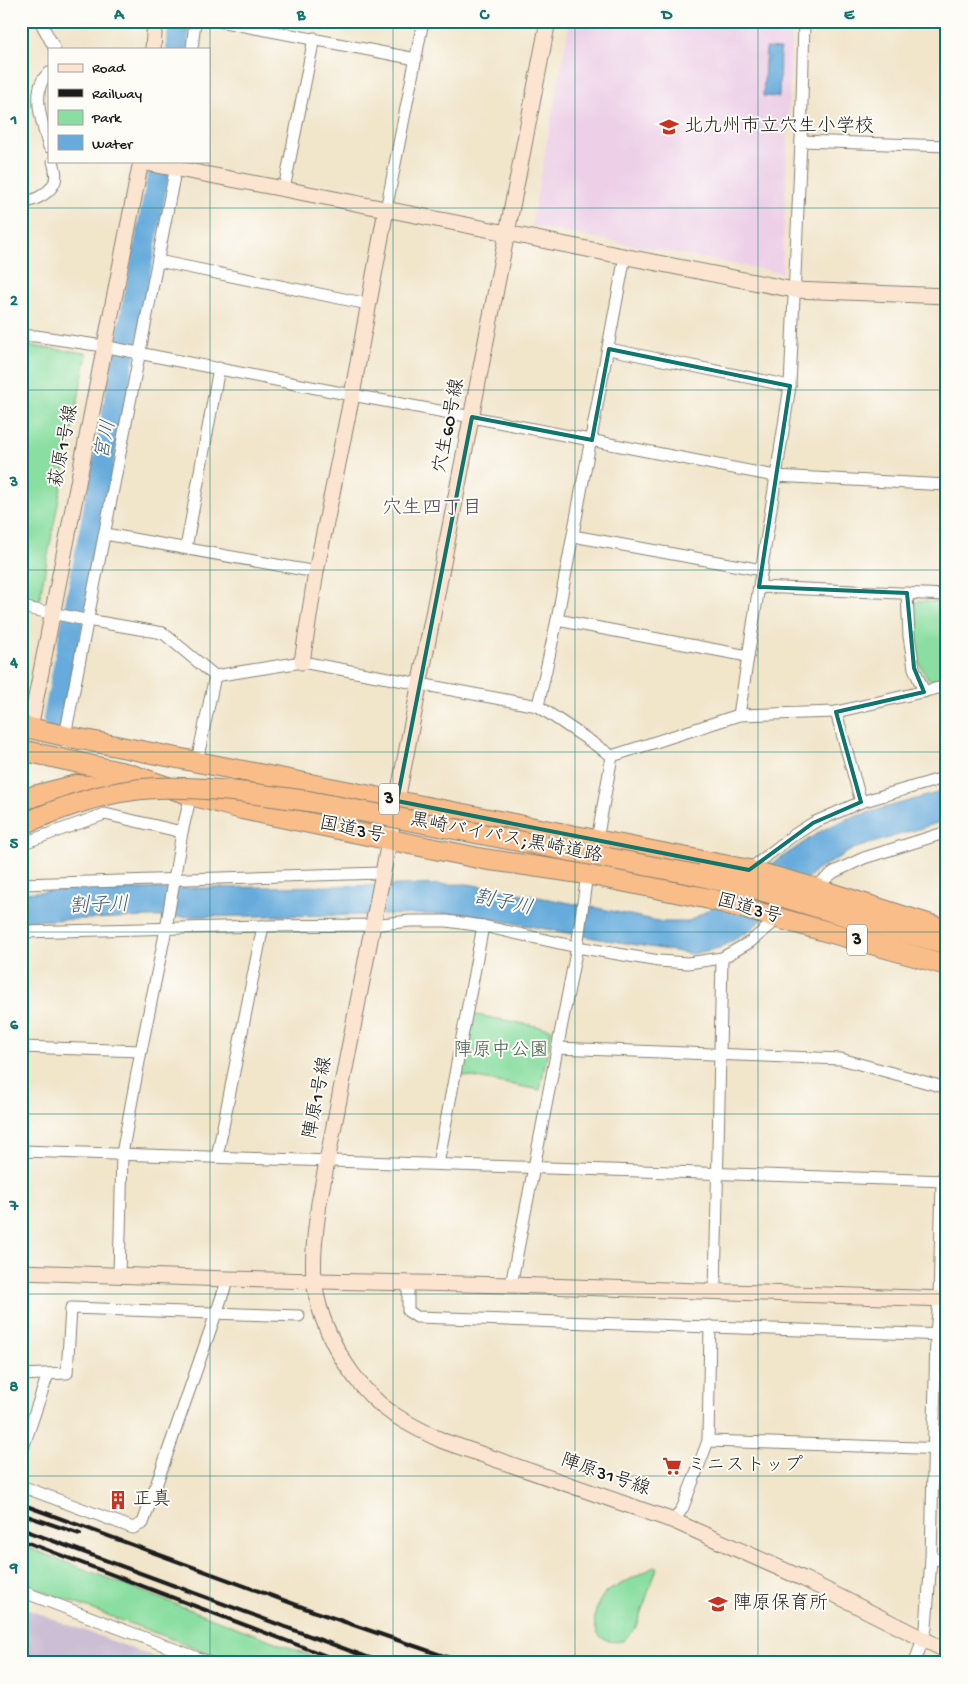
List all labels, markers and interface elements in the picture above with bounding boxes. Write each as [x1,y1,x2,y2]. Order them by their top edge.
text: A [113,7,125,26]
text: B [296,7,306,26]
text: C [479,7,490,26]
text: D [660,7,673,26]
text: E [844,7,855,26]
legend [48,48,210,162]
text: Road [92,60,126,78]
text: Railway [92,86,143,104]
text: Park [91,110,122,128]
text: 1 [10,112,17,131]
place label: 北九州市立穴生小学校 [684,115,874,139]
school or university icon: 北九州市立穴生小学校 [658,116,680,138]
text: Water [92,136,134,154]
text: 2 [10,293,18,312]
street label: 穴生60号線 [429,376,470,476]
street label: 萩原1号線 [45,403,84,489]
water label: 宮川 [90,418,122,462]
text: 3 [9,474,18,493]
district label: 穴生四丁目 [382,497,482,521]
text: 4 [9,655,18,674]
road number: 3 [379,784,399,814]
street label: 黒崎バイパス;黒崎道路 [408,808,604,869]
street label: 国道3号 [317,812,387,849]
text: 5 [10,836,19,855]
water label: 割子川 [471,885,535,921]
street label: 国道3号 [714,889,785,930]
water label: 割子川 [69,892,129,920]
road number: 3 [847,924,867,956]
text: 6 [10,1017,19,1036]
park label: 陣原中公園 [453,1039,549,1063]
street label: 陣原1号線 [299,1055,338,1141]
text: 7 [9,1198,19,1217]
text: 8 [10,1379,19,1398]
street label: 陣原31号線 [557,1449,653,1502]
supermarket icon: ミニストップ [661,1455,683,1477]
place label: ミニストップ [687,1455,803,1478]
place label: 正真 [133,1488,171,1512]
building icon: 正真 [107,1489,129,1511]
text: 9 [9,1560,18,1579]
place label: 陣原保育所 [733,1592,828,1616]
school or university icon: 陣原保育所 [707,1593,729,1615]

